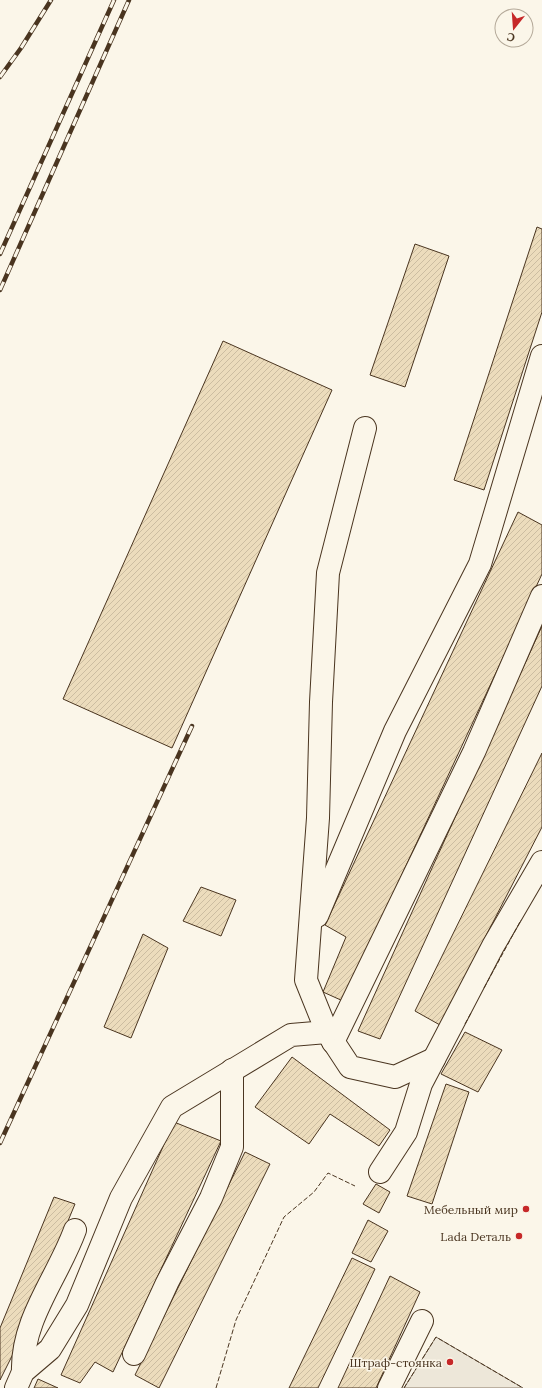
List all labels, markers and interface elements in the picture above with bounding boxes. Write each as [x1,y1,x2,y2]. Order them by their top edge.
north arrow [494,8,534,48]
text: С [505,30,517,45]
place label: Мебельный мир [424,1202,518,1217]
marker: Мебельный мир [521,1204,531,1214]
place label: Lada Dеталь [440,1229,511,1244]
marker: Lada Dеталь [514,1231,524,1241]
place label: Штраф-стоянка [349,1355,442,1370]
marker: Штраф-стоянка [445,1357,455,1367]

